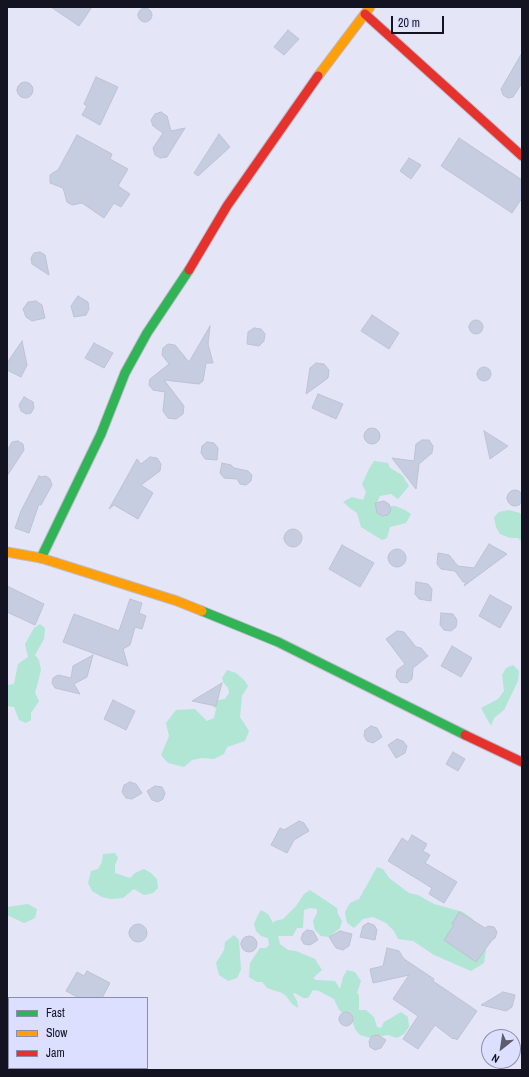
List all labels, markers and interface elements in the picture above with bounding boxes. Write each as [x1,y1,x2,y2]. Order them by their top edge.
scale bar [393,8,446,34]
text: 20 m [398,15,420,31]
legend [8,997,148,1069]
text: Fast [46,1005,65,1021]
text: Slow [46,1025,67,1041]
north arrow [481,1029,521,1069]
text: Jam [46,1045,65,1061]
text: N [489,1051,502,1066]

